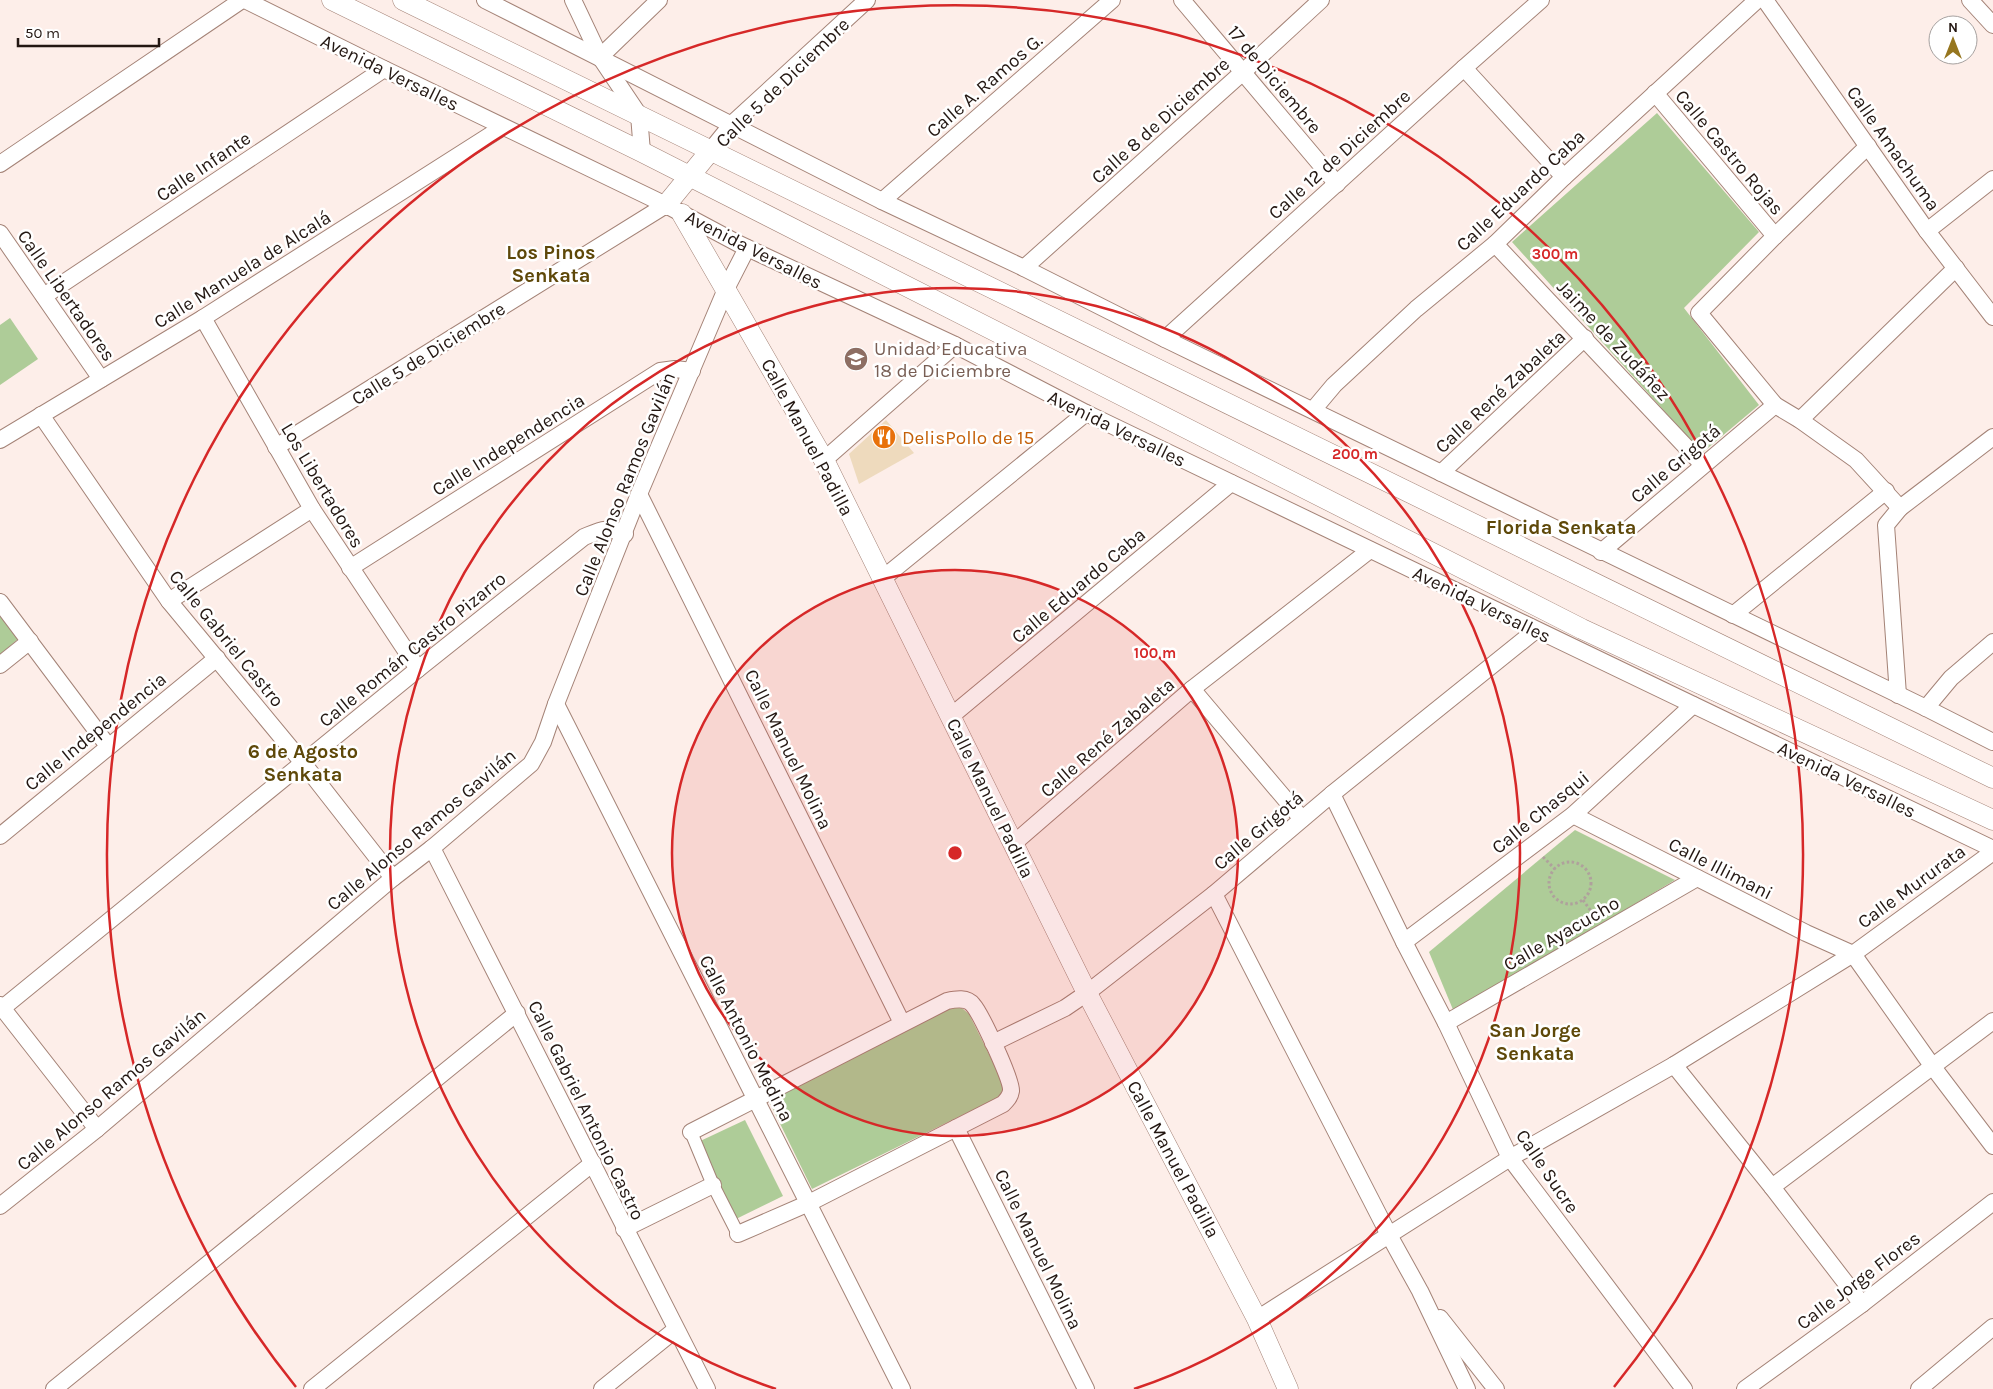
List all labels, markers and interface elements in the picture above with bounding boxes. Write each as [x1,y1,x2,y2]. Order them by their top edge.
street label: Calle 5 de Diciembre [711,13,854,152]
scale bar [18,15,159,47]
north arrow [1928,15,1978,65]
text: N [1948,19,1958,36]
street label: 17 de Diciembre [1223,21,1326,138]
text: 50 m [25,24,60,42]
street label: Calle A. Ramos G. [922,29,1047,142]
street label: Avenida Versalles [317,30,462,116]
street label: Calle 8 de Diciembre [1087,53,1234,188]
street label: Calle Amachuma [1842,82,1944,215]
street label: Calle 12 de Diciembre [1264,85,1415,224]
street label: Calle Castro Rojas [1671,86,1788,220]
street label: Calle Eduardo Caba [1452,125,1590,256]
street label: Calle Infante [152,127,255,206]
street label: Calle Manuela de Alcalá [150,206,335,333]
street label: Avenida Versalles [681,206,826,294]
street label: Calle Libertadores [13,226,120,365]
district label: Los Pinos Senkata [506,241,596,287]
text: 300 m [1532,245,1578,263]
street label: Jaime de Zudáñez [1552,276,1675,405]
street label: Calle 5 de Diciembre [348,298,509,410]
street label: Calle René Zabaleta [1431,326,1570,458]
place label: Unidad Educativa 18 de Diciembre [874,338,1028,382]
school or university icon: Unidad Educativa 18 de Diciembre [843,346,869,372]
street label: Calle Manuel Padilla [756,355,858,520]
street label: Calle Alonso Ramos Gavilán [570,369,680,600]
street label: Avenida Versalles [1044,386,1189,472]
street label: Calle Independencia [428,389,589,501]
street label: Los Libertadores [276,419,368,552]
street label: Calle Grigotá [1626,420,1725,508]
restaurant icon: DelisPollo de 15 [871,424,897,450]
place label: DelisPollo de 15 [902,427,1034,449]
text: 200 m [1332,445,1378,463]
district label: Florida Senkata [1486,516,1636,539]
street label: Calle Eduardo Caba [1007,523,1150,648]
street label: Avenida Versalles [1409,562,1554,648]
street label: Calle Gabriel Castro [164,566,288,711]
street label: Calle Román Castro Pizarro [315,568,510,732]
text: 100 m [1134,644,1176,662]
street label: Calle Manuel Molina [740,666,836,833]
street label: Calle Independencia [20,668,171,796]
street label: Calle René Zabaleta [1036,674,1179,802]
street label: Calle Manuel Padilla [942,715,1038,882]
street label: Avenida Versalles [1774,737,1919,823]
district label: 6 de Agosto Senkata [248,740,358,786]
street label: Calle Alonso Ramos Gavilán [323,744,521,915]
street label: Calle Chasqui [1488,767,1594,859]
street label: Calle Grigotá [1209,787,1308,875]
street label: Calle Illimani [1665,833,1776,905]
street label: Calle Mururata [1853,840,1970,933]
centre of rings [946,844,964,862]
street label: Calle Ayacucho [1500,892,1623,976]
street label: Calle Antonio Medina [695,952,798,1125]
street label: Calle Gabriel Antonio Castro [523,997,649,1224]
street label: Calle Alonso Ramos Gavilán [13,1004,211,1175]
district label: San Jorge Senkata [1489,1019,1581,1065]
street label: Calle Manuel Padilla [1122,1077,1224,1242]
street label: Calle Sucre [1511,1125,1583,1218]
street label: Calle Manuel Molina [990,1166,1086,1333]
street label: Calle Jorge Flores [1793,1227,1925,1334]

